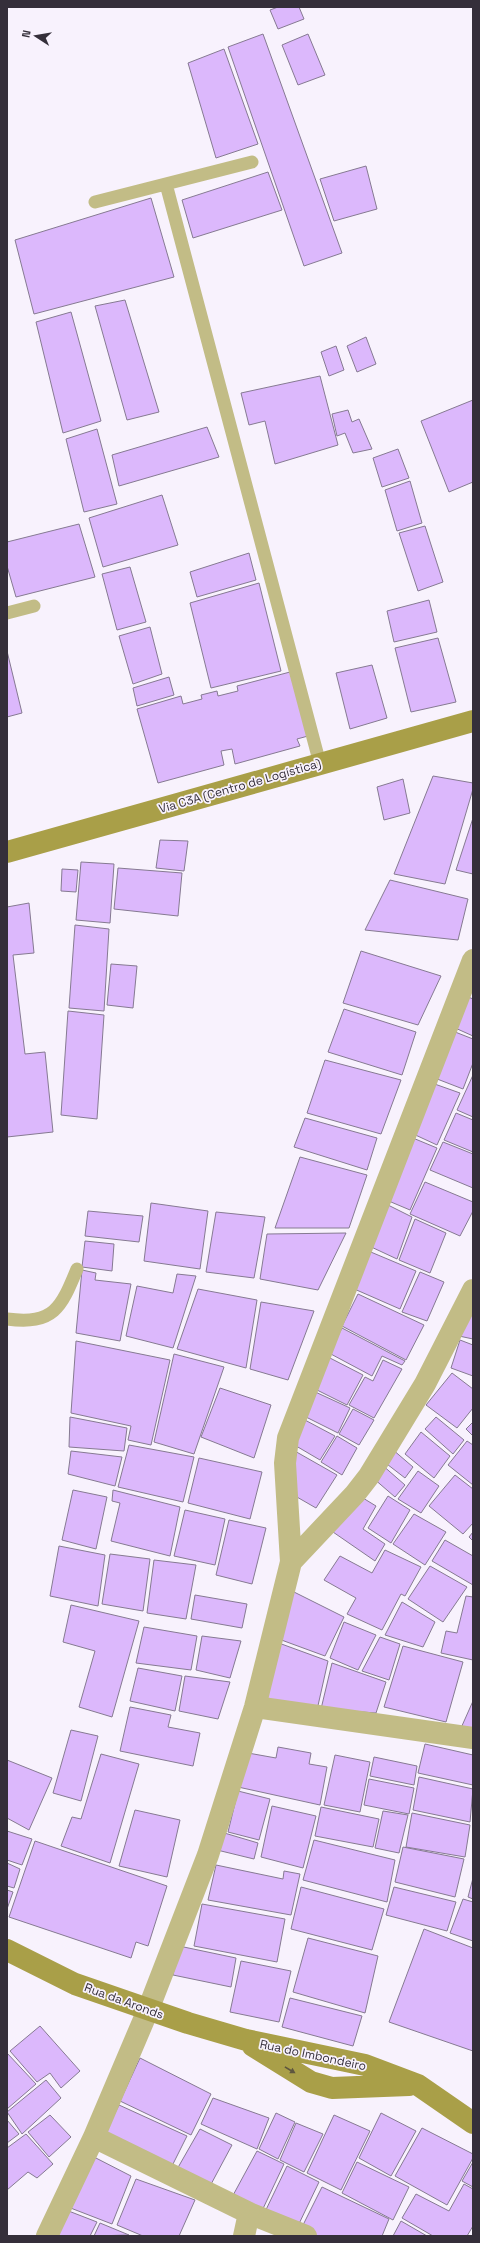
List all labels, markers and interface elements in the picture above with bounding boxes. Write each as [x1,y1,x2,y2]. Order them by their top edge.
north arrow [16,16,56,56]
text: N [19,29,34,39]
street label: Via C3A (Centro de Logística) [157,755,323,817]
street label: Rua da Aronds [82,1979,166,2023]
street label: Rua do Imbondeiro [258,2036,368,2074]
one-way arrow [285,2066,295,2074]

